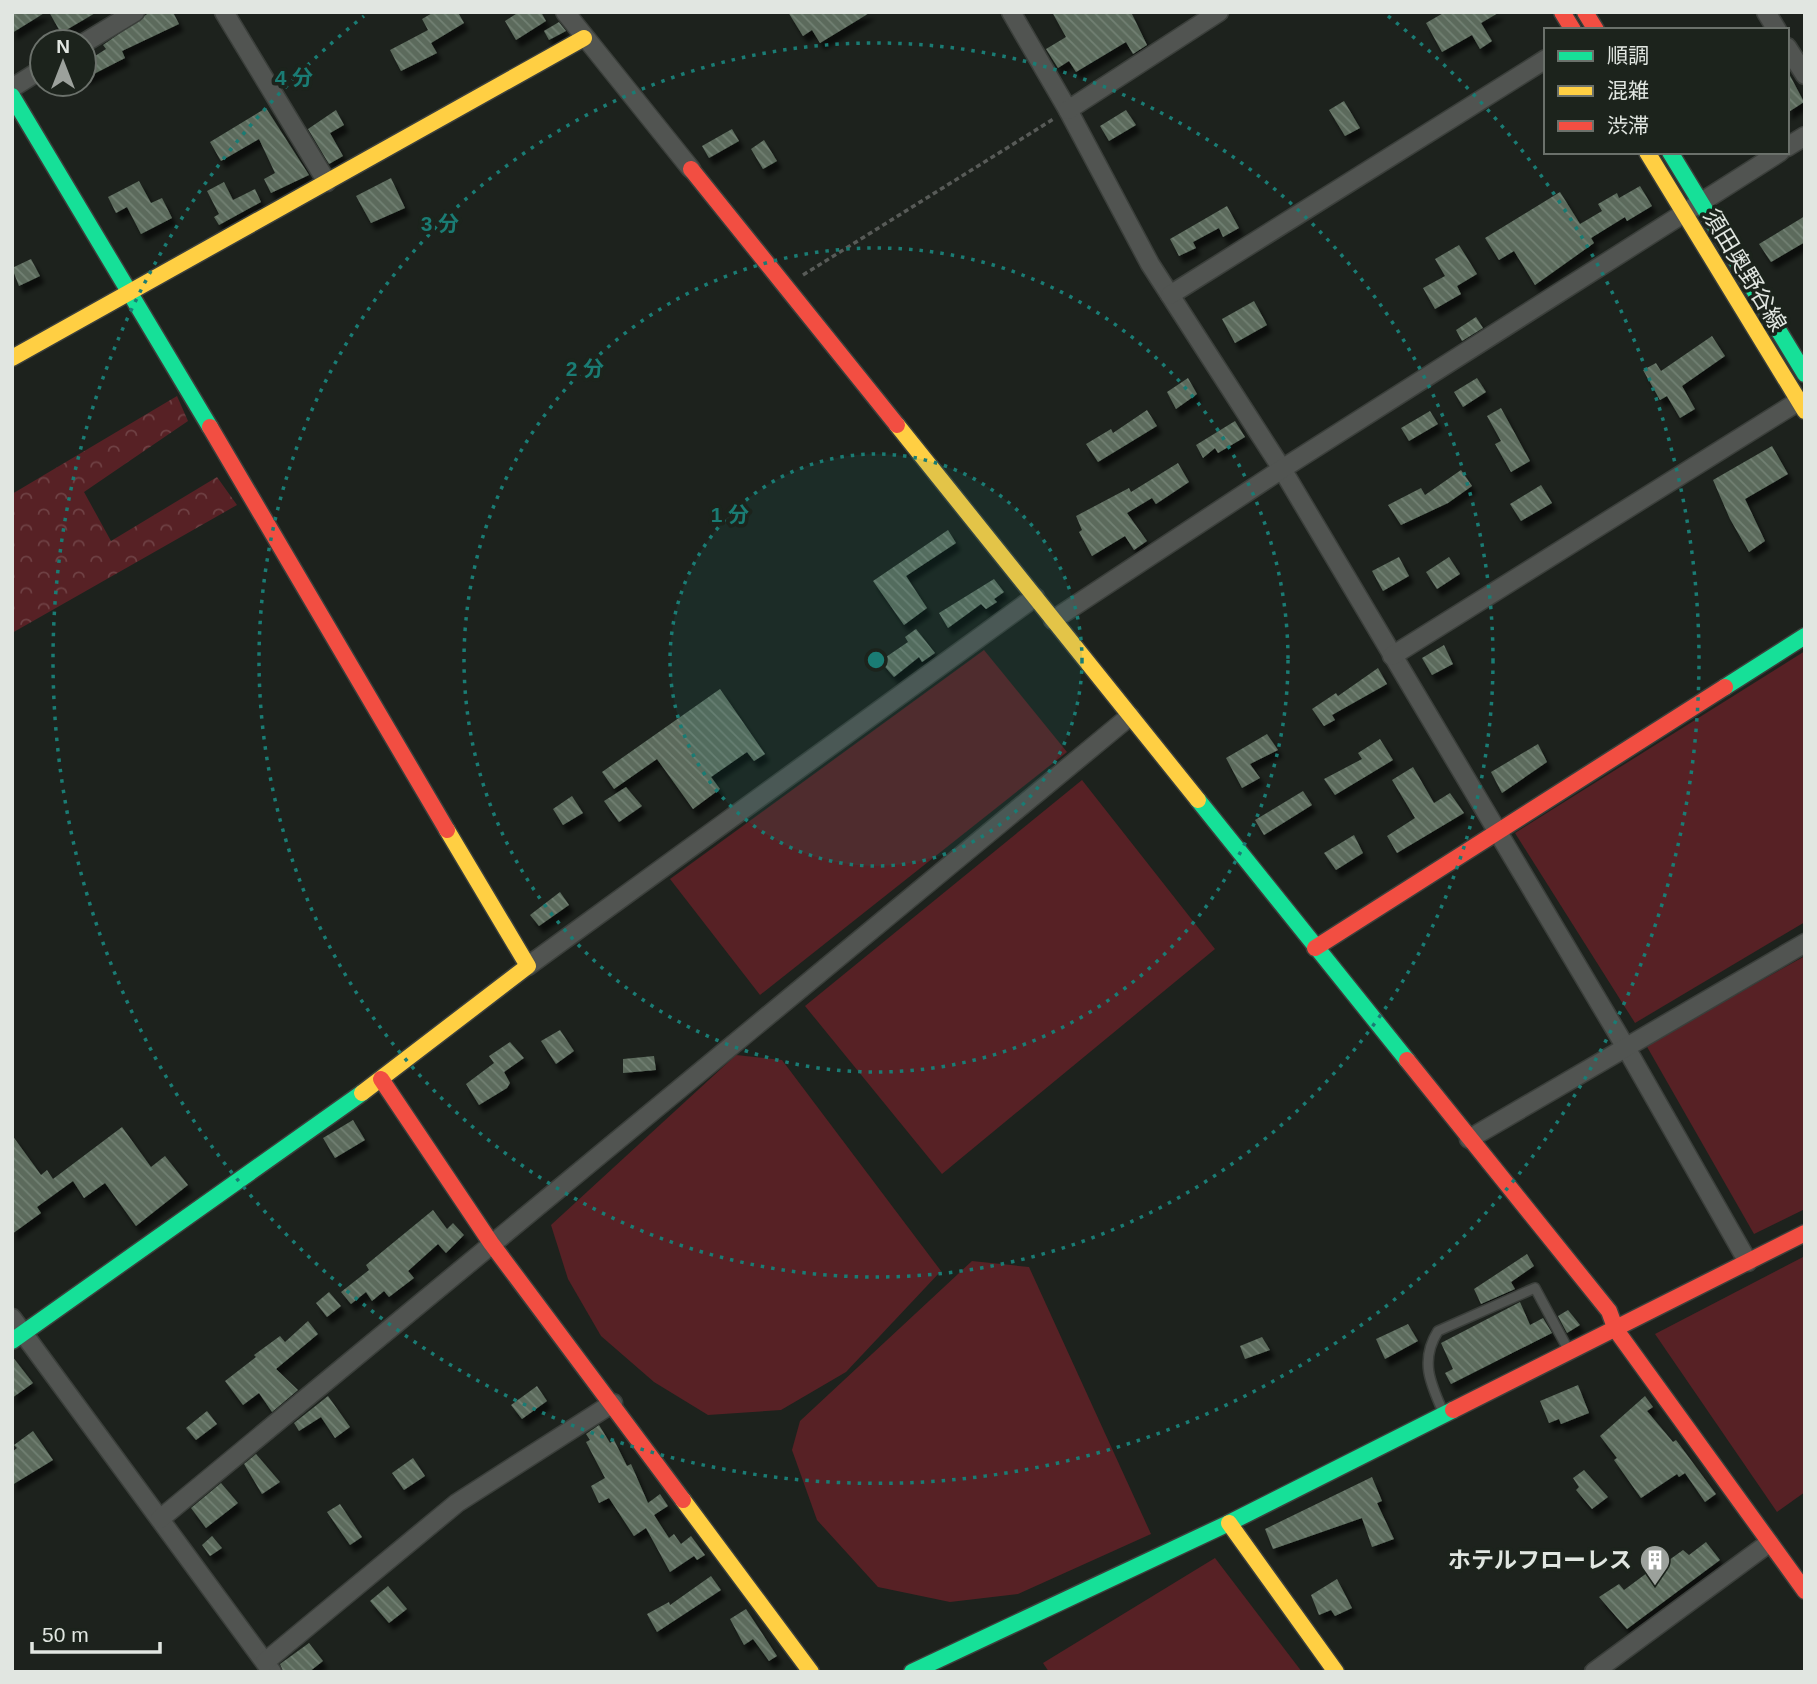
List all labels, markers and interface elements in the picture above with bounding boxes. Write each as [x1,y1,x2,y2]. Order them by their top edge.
north arrow [28,28,98,98]
legend [1544,28,1789,154]
text: N [56,36,70,57]
text: 順調 [1607,44,1649,67]
text: 4 分 [275,66,313,89]
text: 混雑 [1607,79,1649,102]
text: 渋滞 [1607,114,1649,137]
street label: 須田奥野谷線 [1698,204,1792,336]
text: 3 分 [421,212,459,235]
text: 2 分 [566,357,604,380]
text: 1 分 [711,503,749,526]
centre of rings [864,648,888,672]
building icon: ホテルフローレス [1638,1543,1672,1587]
place label: ホテルフローレス [1448,1547,1632,1573]
scale bar [32,1610,159,1654]
text: 50 m [42,1623,89,1646]

